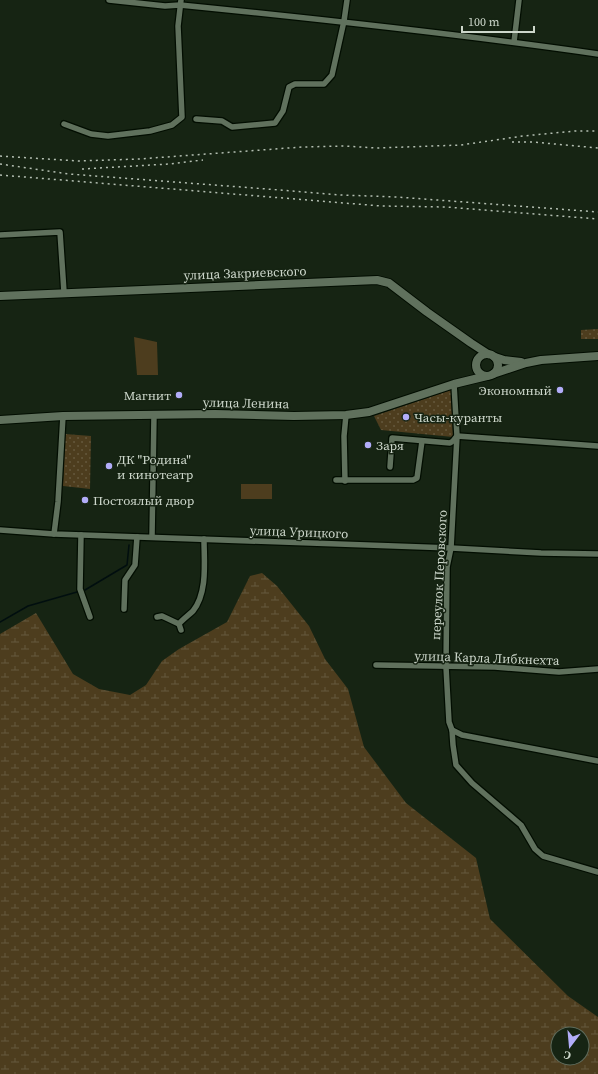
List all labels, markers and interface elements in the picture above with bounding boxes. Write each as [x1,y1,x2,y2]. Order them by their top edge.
scale bar [462,8,534,34]
text: 100 m [468,14,500,30]
street label: улица Закриевского [183,262,307,284]
place label: Экономный [479,382,552,399]
marker: Экономный [555,385,565,395]
place label: Магнит [124,387,171,404]
marker: Магнит [174,390,184,400]
street label: улица Ленина [203,394,290,412]
place label: Часы-куранты [414,409,503,426]
marker: Часы-куранты [401,412,411,422]
place label: Заря [376,437,404,454]
marker: Заря [363,440,373,450]
place label: ДК "Родина" и кинотеатр [117,451,193,483]
marker: ДК "Родина" и кинотеатр [104,461,114,471]
place label: Постоялый двор [93,492,194,509]
marker: Постоялый двор [80,495,90,505]
street label: переулок Перовского [427,509,451,641]
street label: улица Урицкого [249,522,349,542]
street label: улица Карла Либкнехта [414,647,560,669]
north arrow [550,1026,590,1066]
text: С [562,1047,573,1063]

